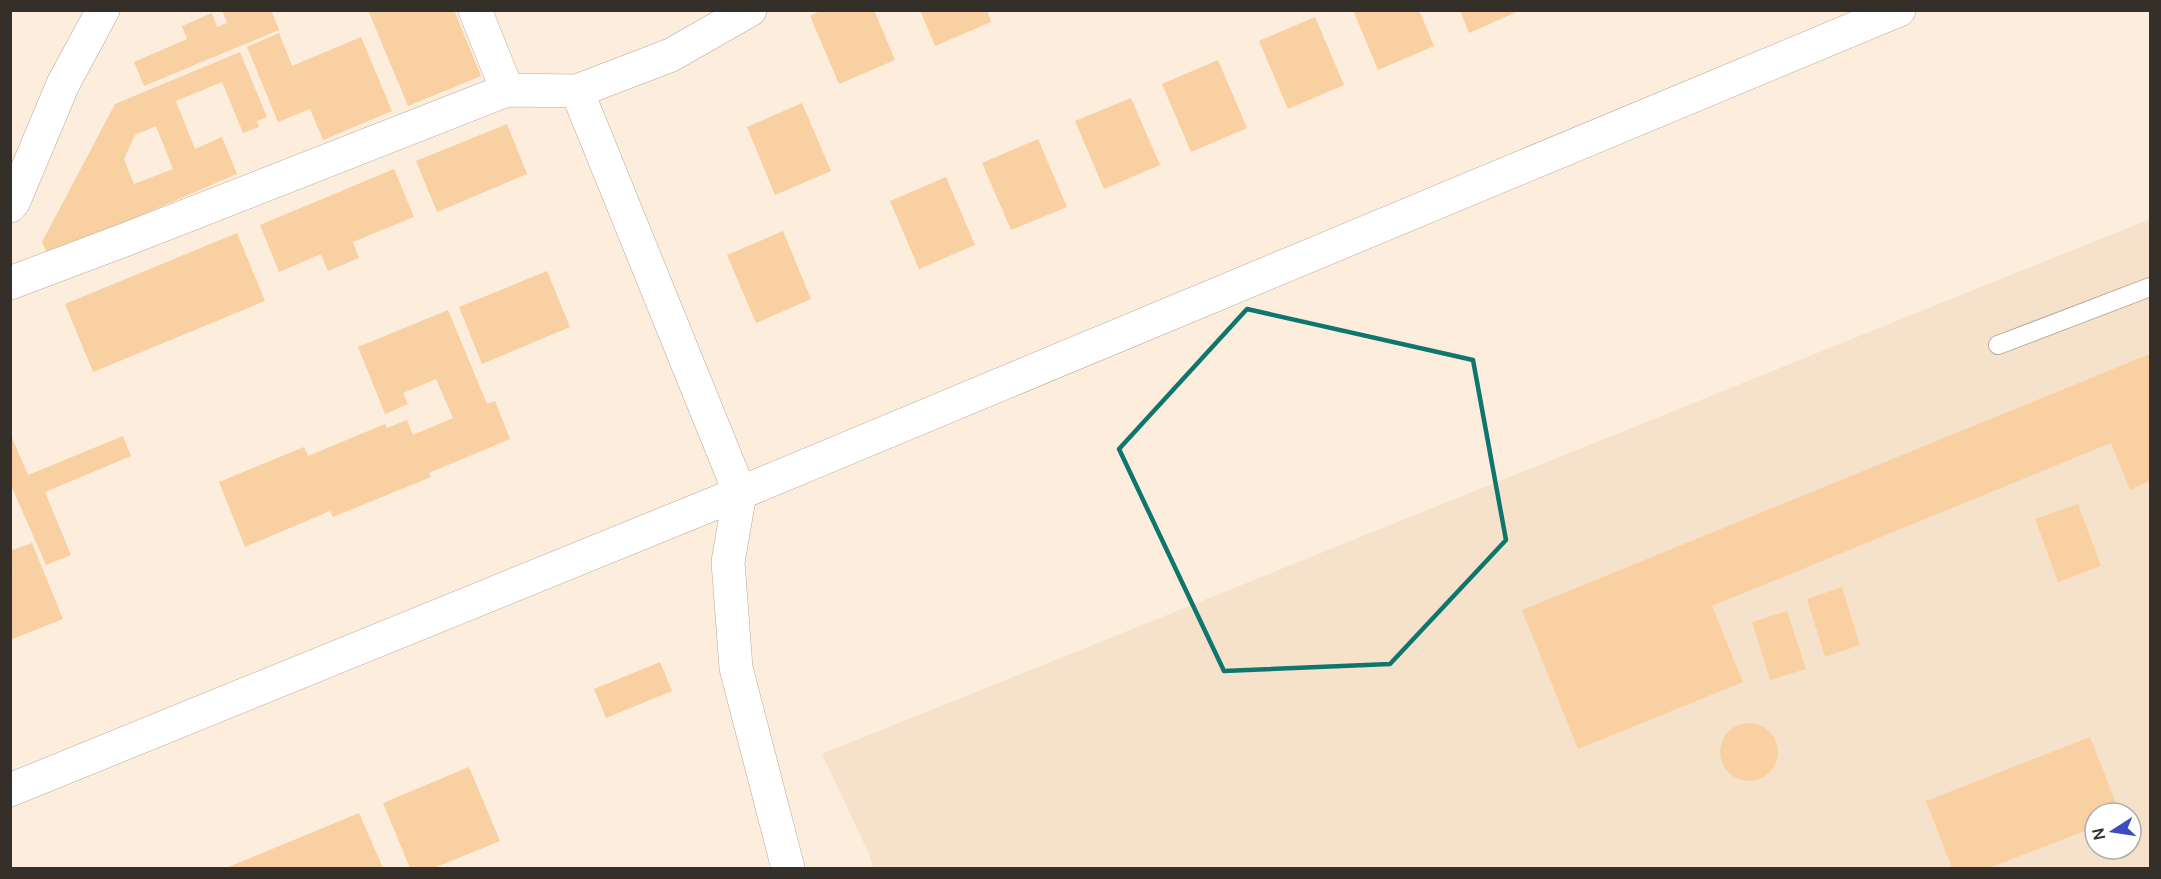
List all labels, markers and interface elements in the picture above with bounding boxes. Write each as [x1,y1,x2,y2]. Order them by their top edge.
north arrow [2083,801,2143,861]
text: N [2086,826,2110,842]

